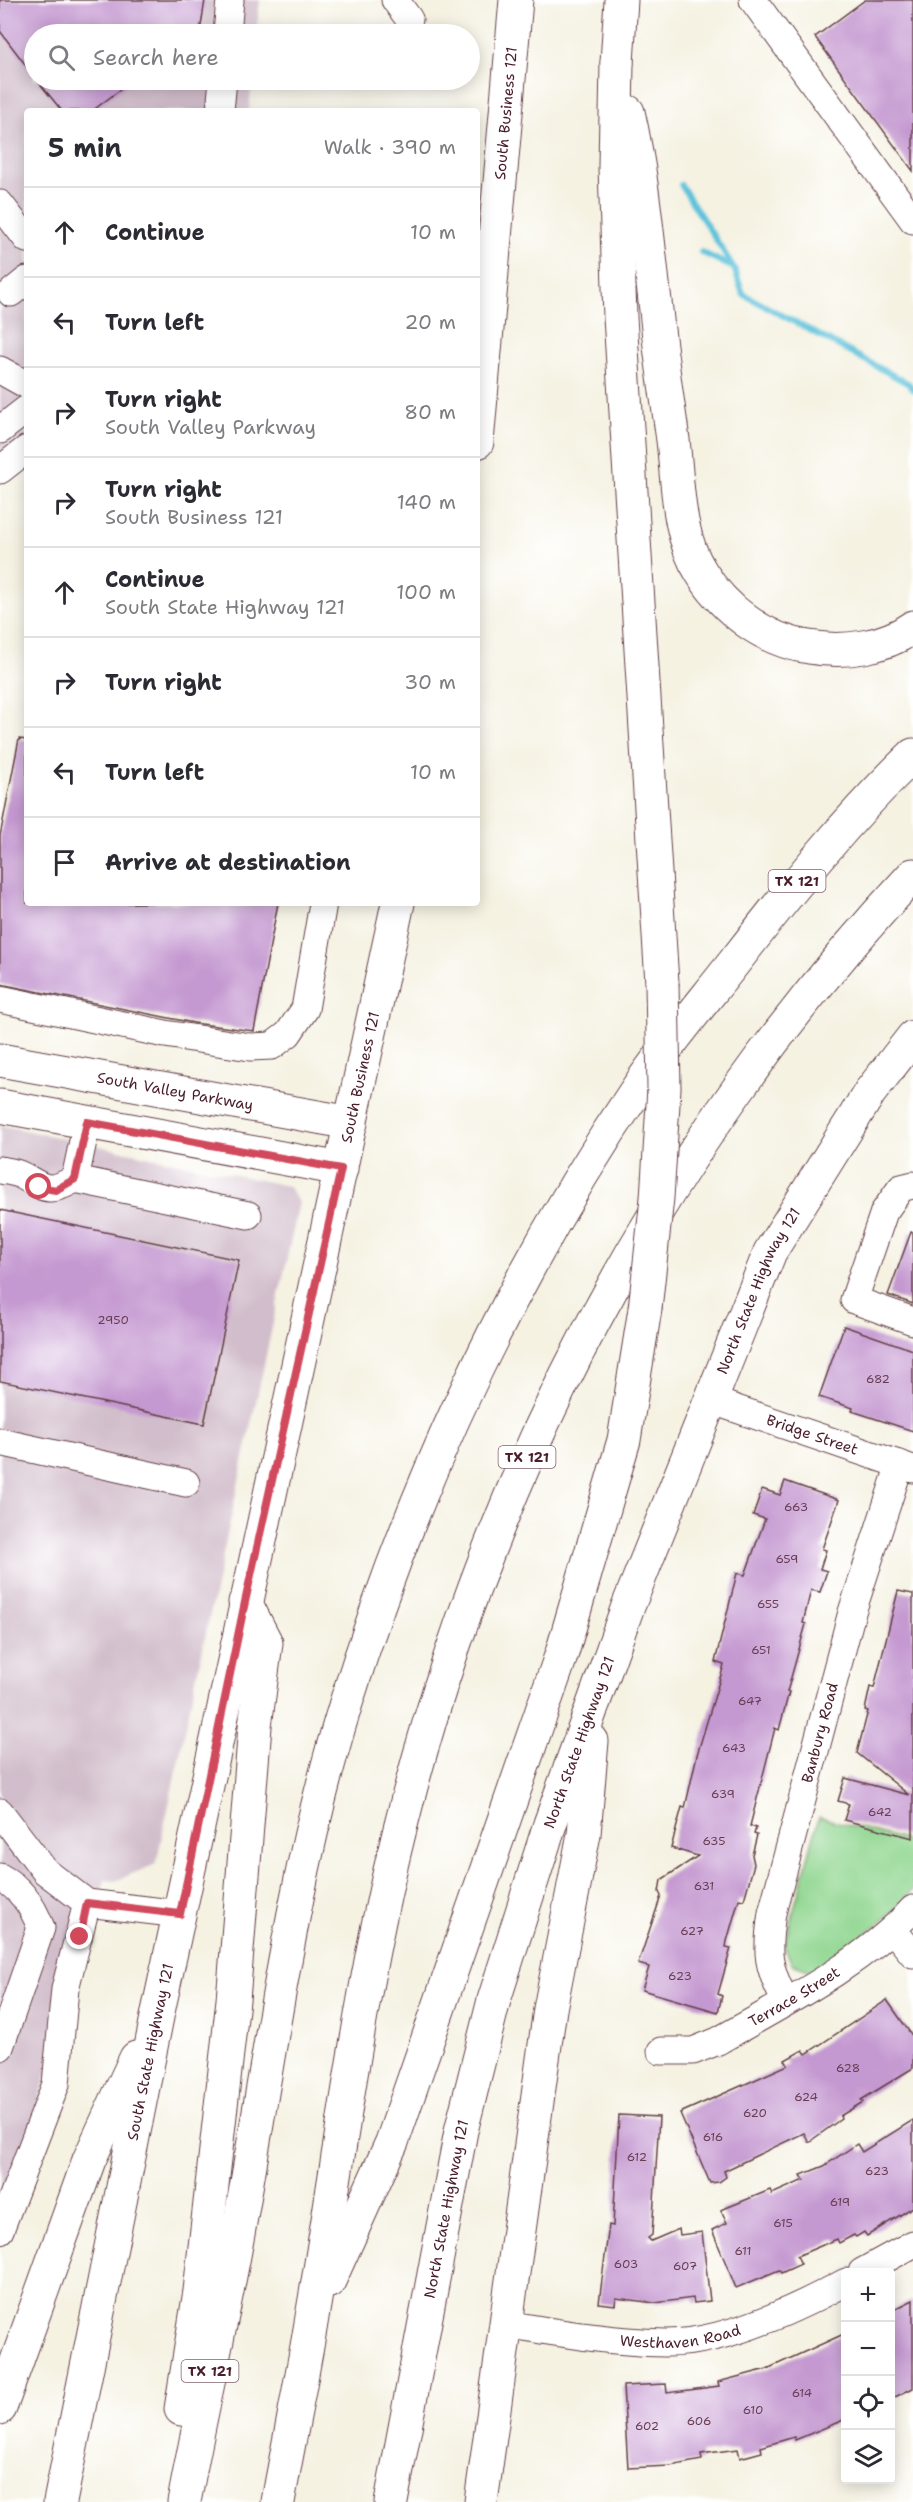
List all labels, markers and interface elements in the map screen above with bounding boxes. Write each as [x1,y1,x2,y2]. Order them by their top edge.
search box [24,24,480,90]
icon: search [45,41,78,74]
text: Search here [93,43,219,72]
street label: South Business 121 [490,46,522,181]
text: 5 min [48,130,122,165]
text: Walk · 390 m [324,134,456,160]
icon: ahead [48,216,81,249]
text: Continue [105,218,205,247]
text: 10 m [410,219,456,245]
icon: left [48,306,81,339]
text: Turn left [105,308,204,337]
text: 20 m [405,309,456,335]
text: Turn right [105,385,222,414]
icon: right [48,396,81,429]
text: 80 m [404,399,456,425]
text: South Valley Parkway [105,414,316,440]
text: Turn right [105,475,222,504]
icon: right [48,486,81,519]
text: 140 m [397,489,456,515]
text: South Business 121 [105,504,283,530]
text: Continue [105,565,205,594]
icon: ahead [48,576,81,609]
text: 100 m [396,579,456,605]
text: South State Highway 121 [105,594,345,620]
icon: right [48,666,81,699]
text: Turn right [105,668,222,697]
text: 30 m [404,669,456,695]
icon: left [48,756,81,789]
text: Turn left [105,758,204,787]
text: 10 m [410,759,456,785]
icon: arrive [48,846,81,879]
text: Arrive at destination [105,848,351,877]
road number: TX 121 [768,870,826,892]
street label: South Business 121 [336,1010,384,1145]
street label: South Valley Parkway [95,1068,255,1115]
route start [25,1173,51,1199]
street label: North State Highway 121 [712,1204,805,1377]
house number: 2950 [97,1312,129,1328]
house number: 682 [866,1371,890,1387]
street label: Bridge Street [764,1410,861,1460]
road number: TX 121 [498,1446,556,1468]
house number: 663 [784,1499,808,1515]
house number: 659 [775,1551,799,1567]
house number: 655 [757,1596,779,1612]
house number: 651 [751,1642,771,1658]
street label: North State Highway 121 [539,1654,619,1831]
street label: Banbury Road [797,1680,843,1785]
house number: 647 [738,1693,762,1709]
house number: 643 [722,1740,746,1756]
house number: 639 [711,1786,735,1802]
house number: 642 [868,1804,892,1820]
house number: 635 [702,1833,726,1849]
house number: 631 [694,1878,714,1894]
route end [66,1923,92,1949]
house number: 627 [680,1923,704,1939]
street label: South State Highway 121 [123,1962,178,2142]
street label: Terrace Street [745,1962,844,2032]
house number: 623 [668,1968,692,1984]
house number: 628 [836,2060,860,2076]
house number: 624 [794,2089,818,2105]
house number: 620 [743,2105,767,2121]
street label: North State Highway 121 [420,2118,473,2300]
house number: 616 [703,2129,723,2145]
house number: 612 [627,2149,647,2165]
house number: 623 [865,2163,889,2179]
house number: 619 [830,2194,850,2210]
house number: 615 [773,2215,793,2231]
house number: 611 [734,2243,752,2259]
house number: 603 [614,2256,638,2272]
house number: 607 [673,2258,697,2274]
map controls [841,2268,895,2484]
button: + [841,2268,895,2322]
street label: Westhaven Road [619,2320,743,2353]
button: − [841,2322,895,2376]
road number: TX 121 [182,2360,238,2382]
button: locate [841,2376,895,2430]
house number: 614 [792,2385,812,2401]
house number: 610 [743,2402,763,2418]
house number: 606 [687,2413,711,2429]
house number: 602 [635,2418,659,2434]
button: layers [841,2430,895,2484]

